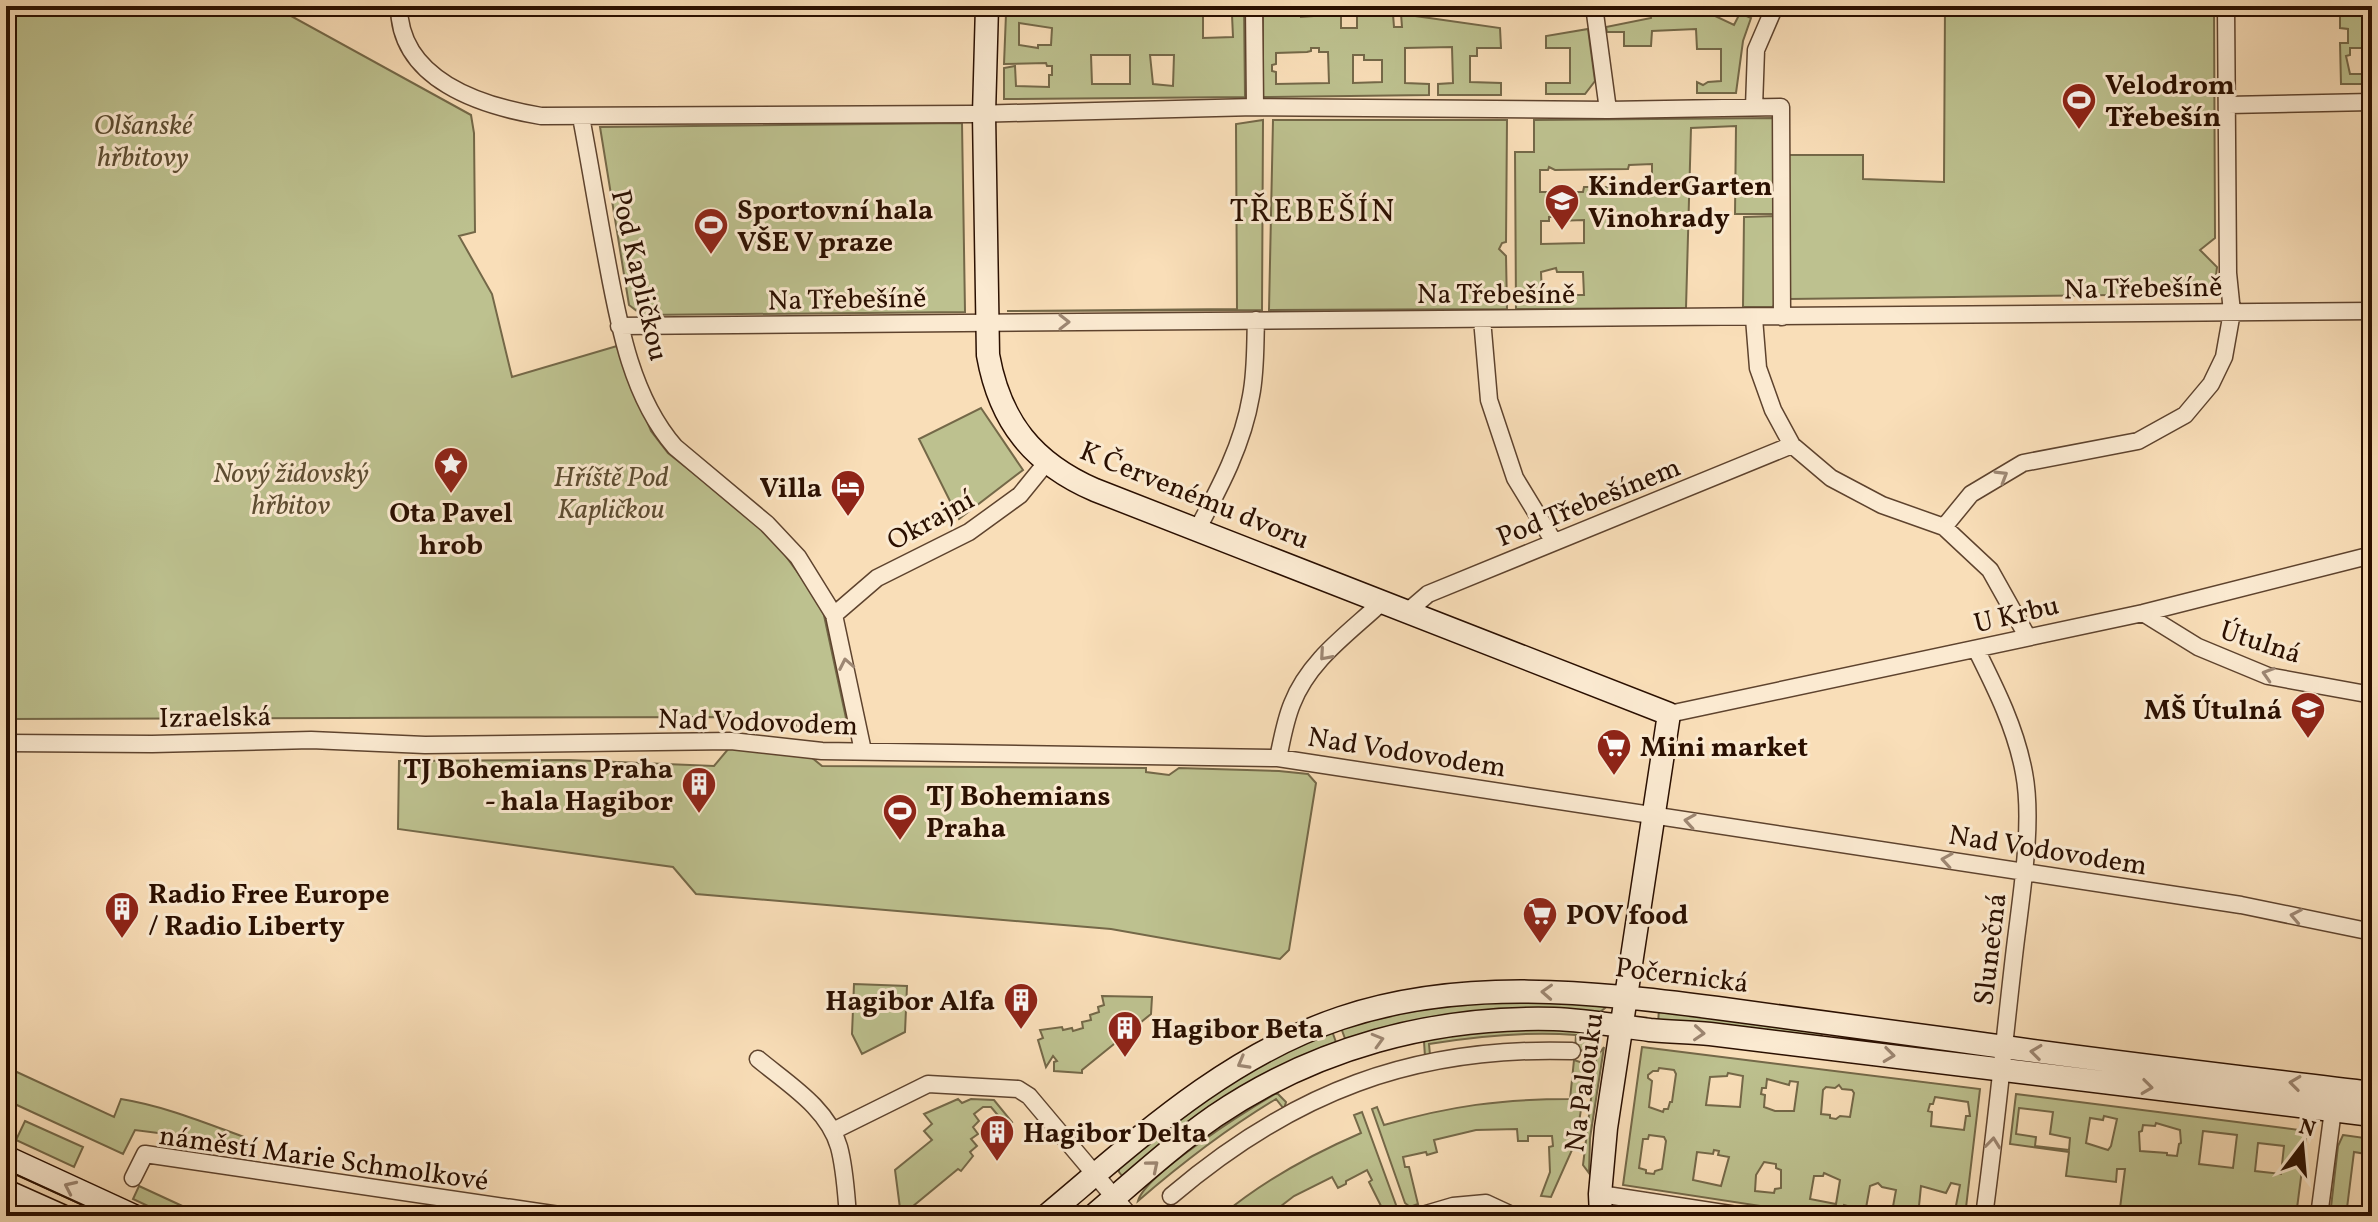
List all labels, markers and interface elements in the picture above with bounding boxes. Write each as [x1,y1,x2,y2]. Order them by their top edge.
place label: Velodrom Třebešín [2105,67,2235,138]
sports icon: Velodrom Třebešín [2060,81,2098,131]
park label: Olšanské hřbitovy [93,107,194,178]
place label: KinderGarten Vinohrady [1588,168,1773,239]
school or university icon: KinderGarten Vinohrady [1543,182,1581,232]
street label: Pod Kapličkou [600,186,677,365]
district label: TŘEBEŠÍN [1230,191,1396,235]
place label: Sportovní hala VŠE V praze [737,192,933,263]
sports icon: Sportovní hala VŠE V praze [692,206,730,256]
street label: Na Třebešíně [2063,269,2223,310]
street label: Na Třebešíně [1417,276,1575,315]
street label: Na Třebešíně [767,280,927,321]
one-way arrow [1058,313,1071,331]
street label: K Červenému dvoru [1073,432,1315,560]
place icon: Ota Pavel hrob [432,445,470,495]
street label: Pod Třebešínem [1491,449,1687,558]
park label: Nový židovský hřbitov [213,455,369,526]
park label: Hříště Pod Kapličkou [553,459,669,530]
hotel icon: Villa [829,468,867,518]
place label: Villa [760,470,822,509]
one-way arrow [1993,470,2008,486]
street label: Okrajní [880,481,982,561]
place label: Ota Pavel hrob [389,495,513,566]
street label: U Krbu [1970,587,2063,644]
street label: Útulná [2214,612,2306,675]
one-way arrow [1320,645,1334,660]
one-way arrow [838,657,855,671]
one-way arrow [2262,667,2276,683]
school or university icon: MŠ Útulná [2289,690,2327,740]
place label: MŠ Útulná [2144,692,2282,731]
street label: Izraelská [158,698,272,739]
street label: Nad Vodovodem [657,701,859,746]
street label: Nad Vodovodem [1305,719,1509,788]
supermarket icon: Mini market [1595,727,1633,777]
place label: Mini market [1640,729,1808,768]
place label: TJ Bohemians Praha - hala Hagibor [403,751,673,822]
building icon: TJ Bohemians Praha - hala Hagibor [680,765,718,815]
place label: TJ Bohemians Praha [926,778,1110,849]
sports icon: TJ Bohemians Praha [881,792,919,842]
one-way arrow [1683,813,1696,830]
street label: Nad Vodovodem [1946,817,2150,886]
one-way arrow [1940,852,1953,869]
place label: Radio Free Europe / Radio Liberty [148,876,390,947]
building icon: Radio Free Europe / Radio Liberty [103,890,141,940]
street label: Slunečná [1965,891,2018,1008]
supermarket icon: POV food [1521,895,1559,945]
place label: POV food [1566,897,1688,936]
one-way arrow [2289,909,2302,926]
street label: Počernická [1613,949,1751,1004]
building icon: Hagibor Alfa [1002,981,1040,1031]
place label: Hagibor Alfa [825,983,995,1022]
one-way arrow [1540,983,1553,1000]
building icon: Hagibor Beta [1106,1009,1144,1059]
street label: Na Palouku [1556,1010,1615,1155]
place label: Hagibor Beta [1151,1011,1324,1050]
one-way arrow [1693,1024,1706,1041]
one-way arrow [1370,1033,1384,1049]
one-way arrow [2030,1044,2043,1061]
one-way arrow [1883,1047,1896,1064]
one-way arrow [1238,1053,1252,1069]
one-way arrow [2288,1075,2301,1092]
one-way arrow [2141,1079,2154,1096]
north arrow [2262,1106,2342,1186]
text: N [2295,1112,2319,1146]
building icon: Hagibor Delta [978,1113,1016,1163]
place label: Hagibor Delta [1023,1115,1207,1154]
street label: náměstí Marie Schmolkové [156,1117,491,1202]
one-way arrow [1985,1136,2002,1149]
one-way arrow [1144,1161,1158,1176]
one-way arrow [64,1181,78,1197]

